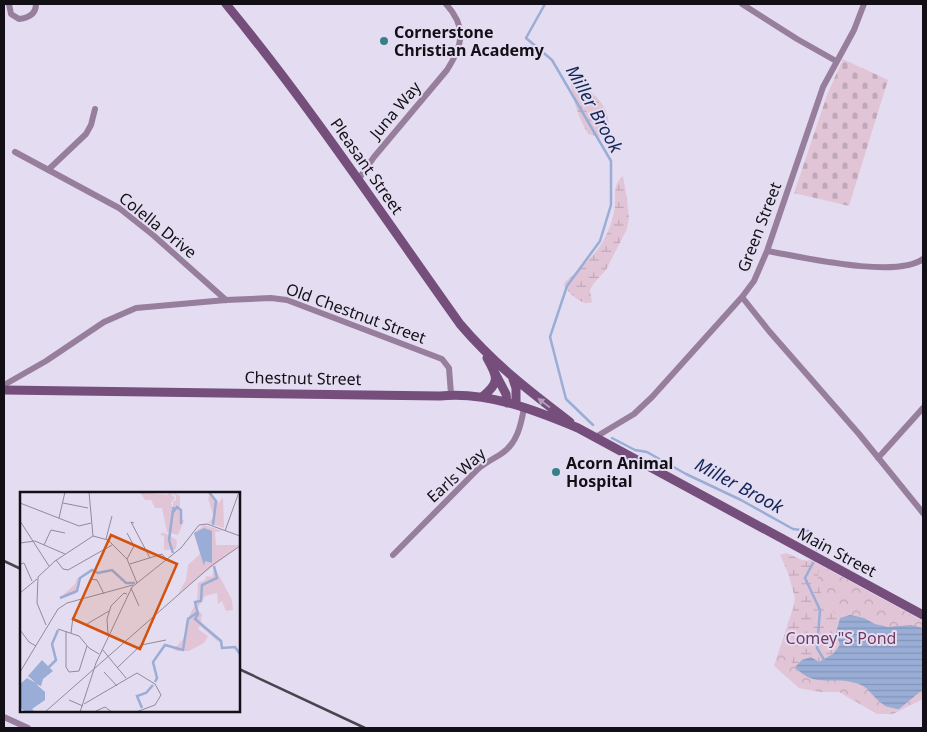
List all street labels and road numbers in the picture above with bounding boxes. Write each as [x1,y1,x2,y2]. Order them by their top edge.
street label: Juna Way [363,76,426,145]
street label: Pleasant Street [326,113,409,219]
street label: Green Street [732,179,786,275]
street label: Colella Drive [115,187,201,263]
street label: Old Chestnut Street [283,277,429,349]
street label: Chestnut Street [244,366,362,390]
street label: Earls Way [422,442,491,507]
street label: Main Street [794,522,880,582]

